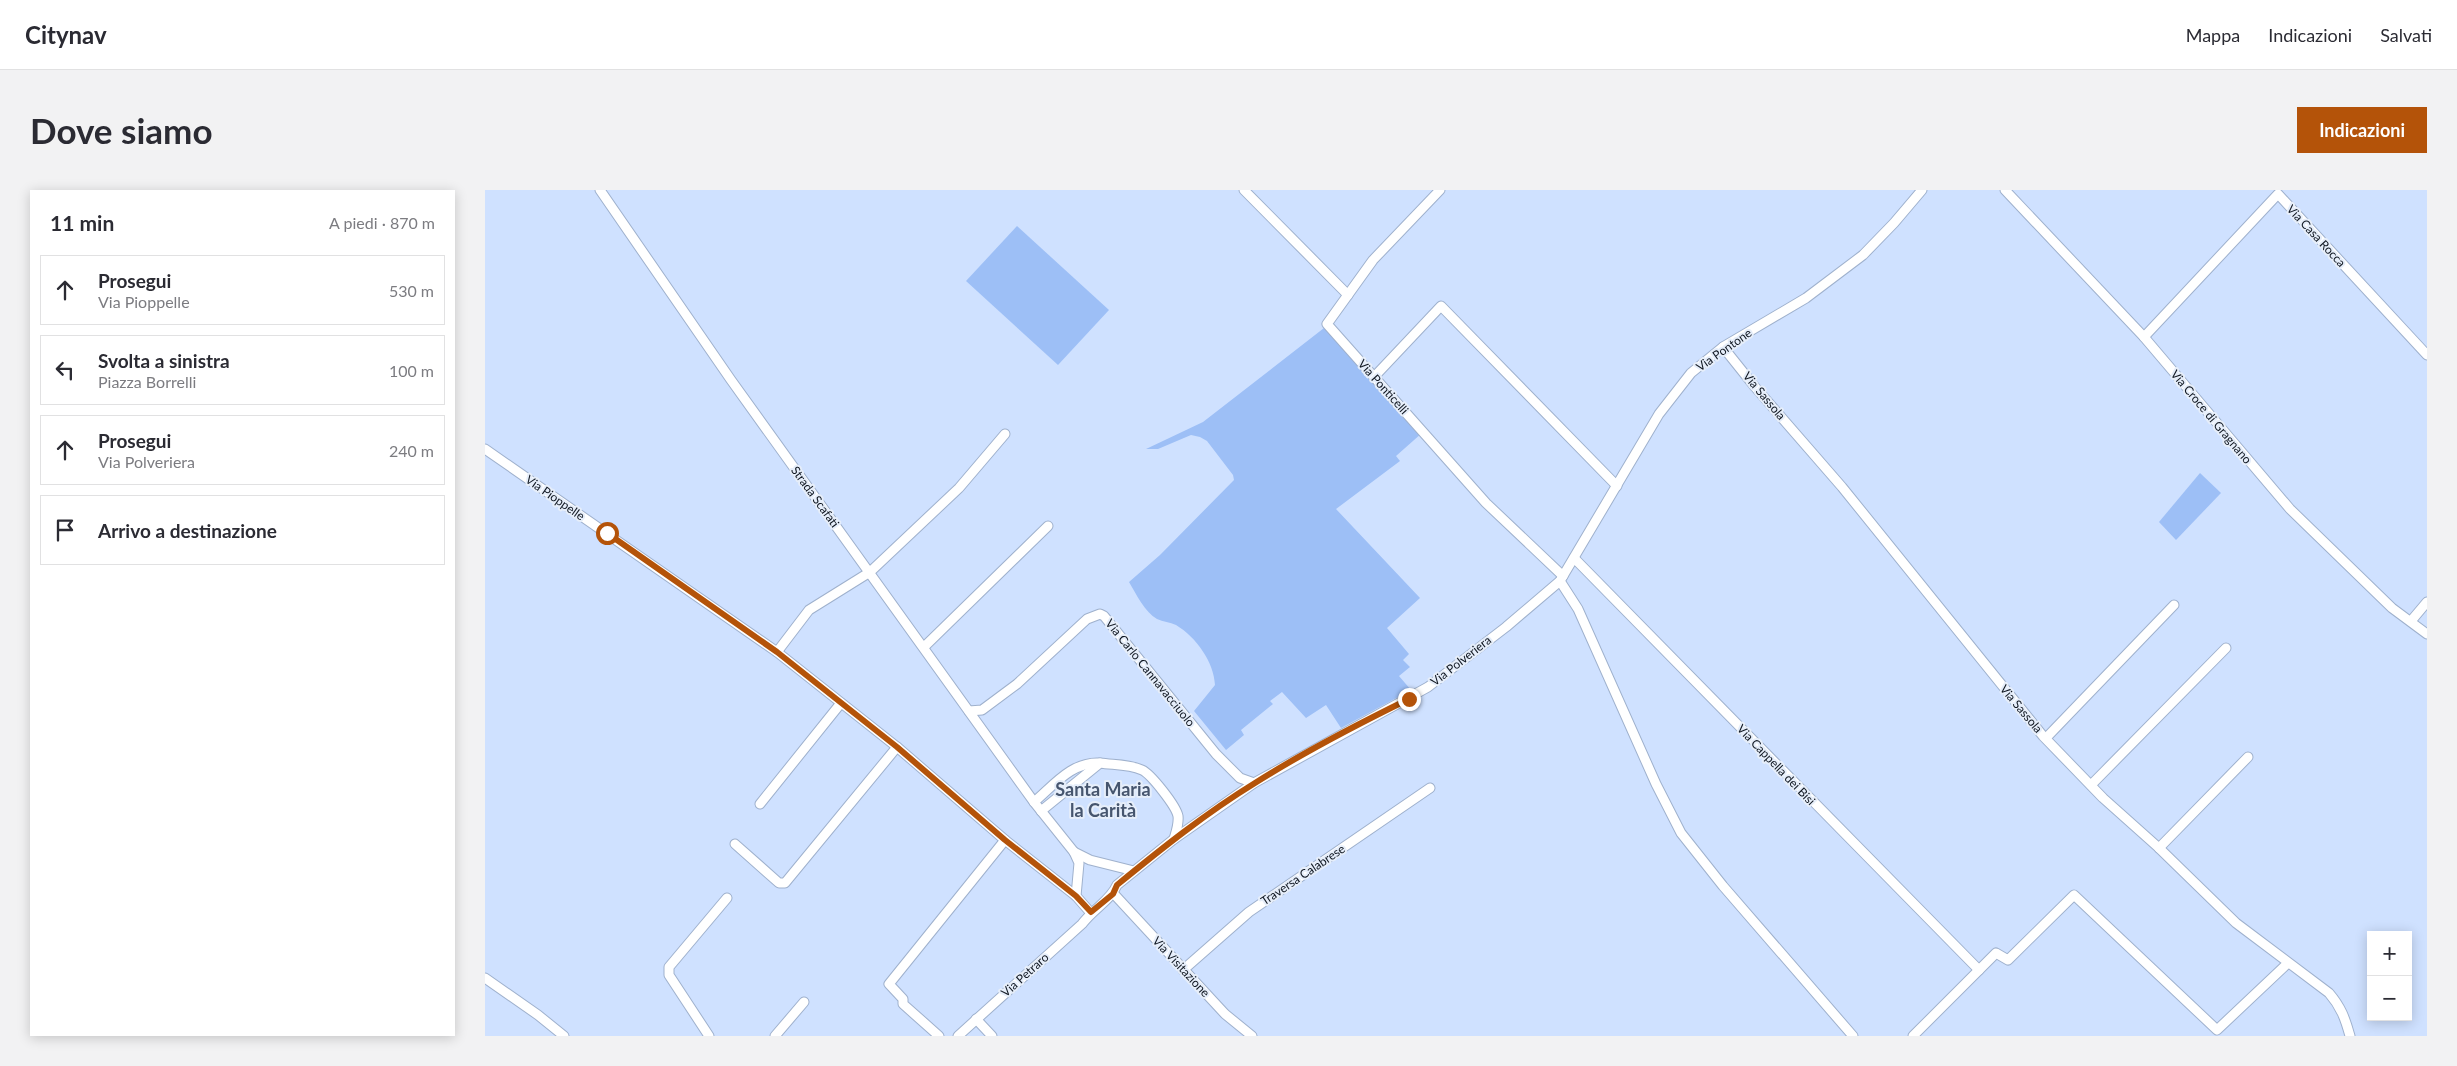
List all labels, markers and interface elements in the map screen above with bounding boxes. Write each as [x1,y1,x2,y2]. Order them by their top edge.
text: Citynav [25,20,107,49]
text: Mappa [2186,24,2240,46]
text: Indicazioni [2268,24,2352,46]
text: Salvati [2380,24,2432,46]
button: Indicazioni [2297,107,2427,153]
text: Dove siamo [30,109,213,151]
street label: Via Casa Rocca [2284,201,2349,270]
text: 11 min [50,210,114,235]
text: A piedi · 870 m [329,213,435,232]
text: Prosegui [98,269,171,292]
icon: ahead [51,276,79,304]
text: 530 m [389,281,434,300]
text: Via Pioppelle [98,292,190,311]
street label: Via Pontone [1693,325,1754,374]
text: Svolta a sinistra [98,349,230,372]
icon: left [51,356,79,384]
street label: Via Ponticelli [1355,356,1412,417]
text: 100 m [389,361,434,380]
street label: Via Croce di Gragnano [2168,367,2255,467]
street label: Via Sassola [1740,368,1789,423]
text: Piazza Borrelli [98,372,196,391]
text: Prosegui [98,429,171,452]
icon: ahead [51,436,79,464]
text: 240 m [389,441,434,460]
text: Via Polveriera [98,452,195,471]
street label: Strada Scafati [788,463,843,530]
street label: Via Pioppelle [523,472,588,523]
icon: arrive [51,516,79,544]
text: Arrivo a destinazione [98,519,277,542]
route start [596,522,619,545]
street label: Via Carlo Cannavacciuolo [1102,616,1198,730]
street label: Via Polveriera [1427,632,1494,689]
street label: Via Sassola [1997,681,2046,736]
route end [1398,688,1421,711]
street label: Via Cappella dei Bisi [1734,721,1819,808]
district label: Santa Maria la Carità [1055,778,1151,821]
street label: Traversa Calabrese [1258,841,1348,908]
map controls [2367,931,2412,1021]
button: + [2367,931,2412,976]
street label: Via Visitazione [1150,933,1213,1000]
street label: Via Petraro [998,949,1052,1000]
button: − [2367,976,2412,1021]

